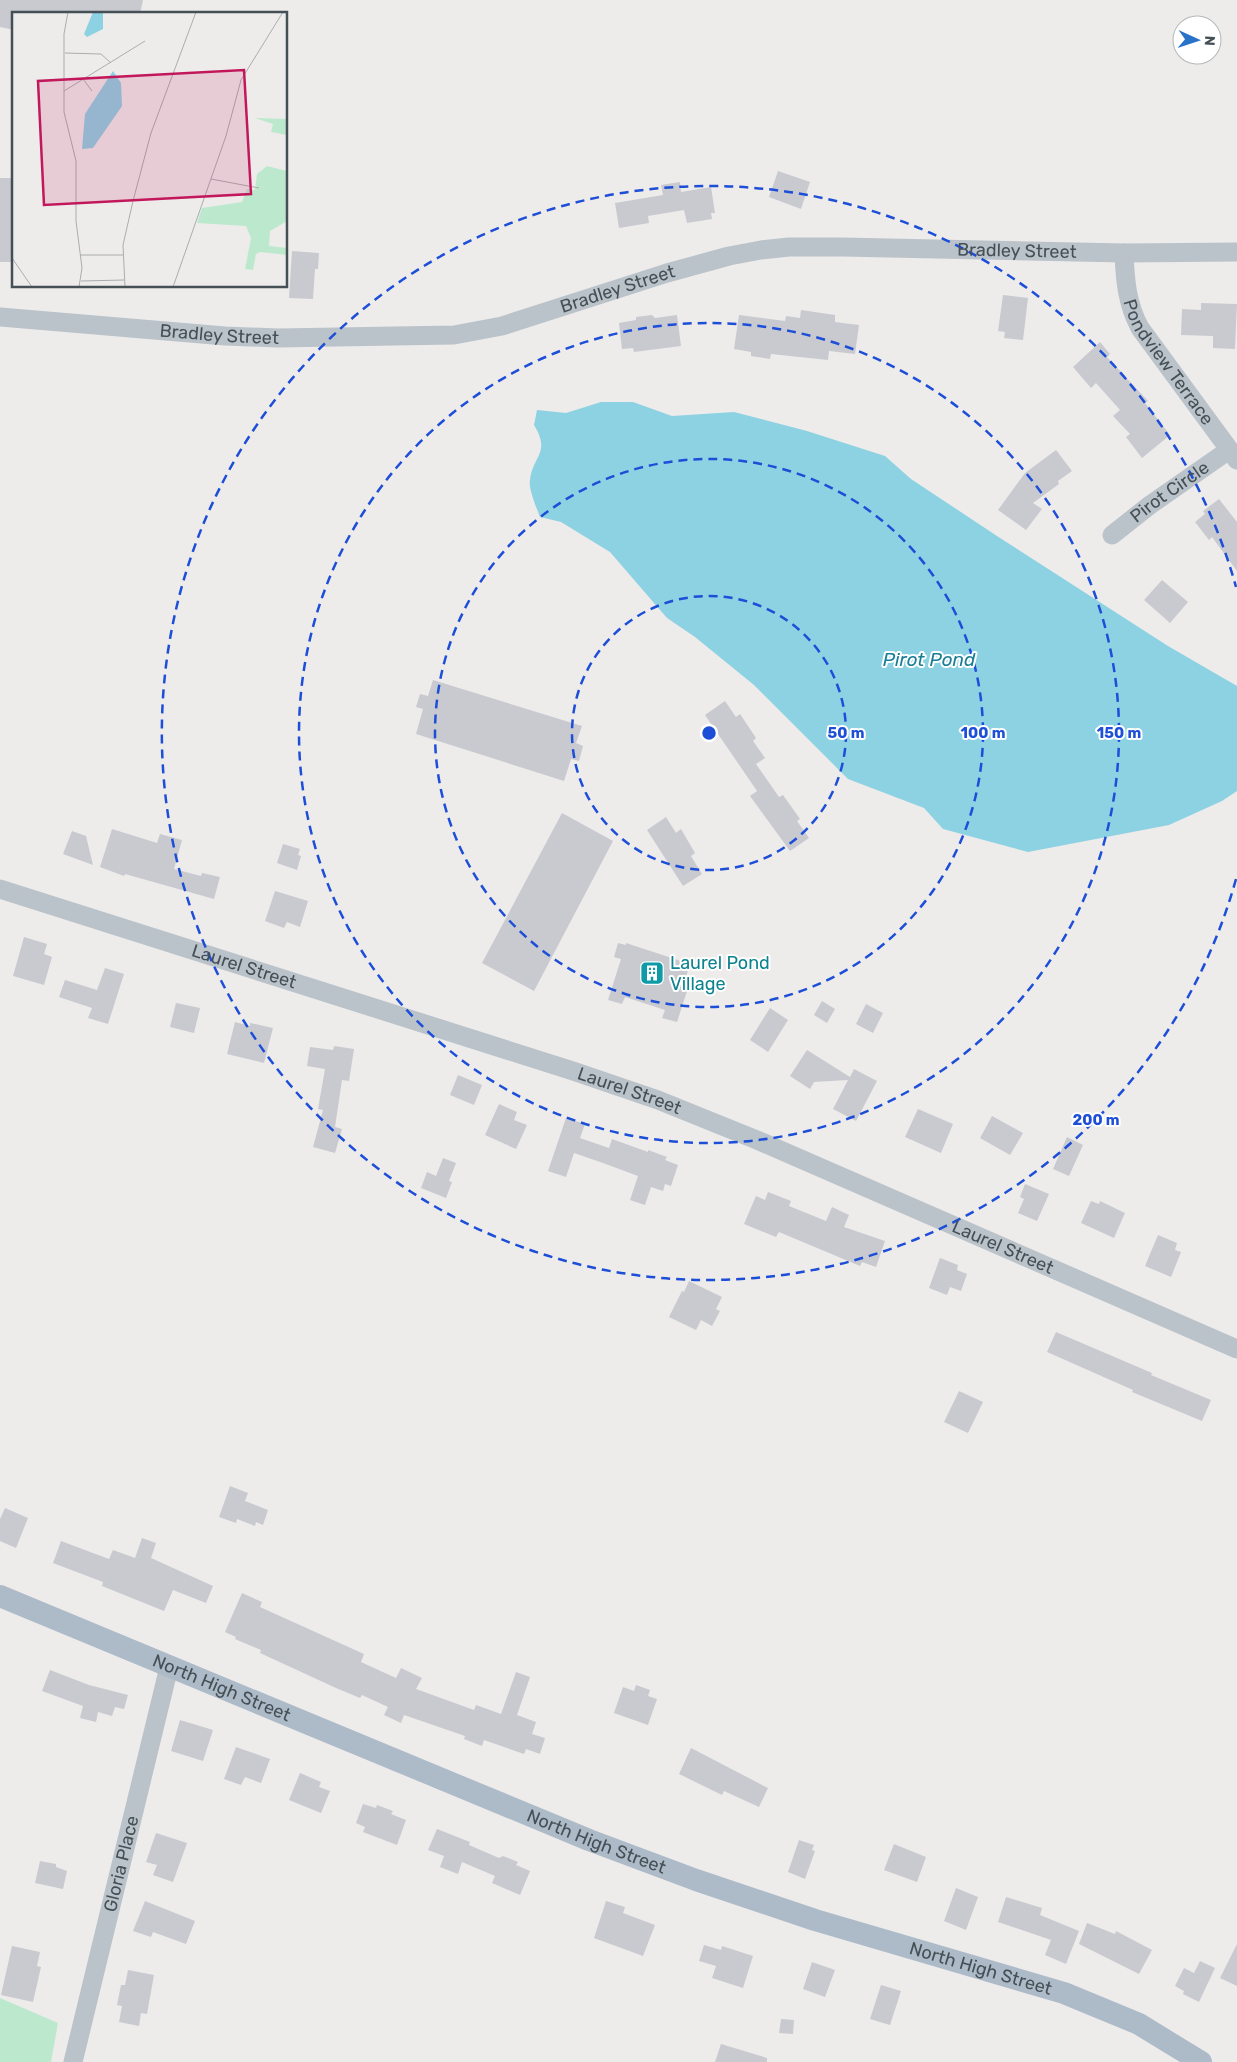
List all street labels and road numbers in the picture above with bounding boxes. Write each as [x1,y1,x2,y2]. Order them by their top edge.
street label: Bradley Street [957,238,1077,263]
street label: Bradley Street [557,260,677,318]
street label: Pondview Terrace [1119,297,1218,429]
street label: Bradley Street [159,320,279,349]
street label: Pirot Circle [1126,456,1213,527]
street label: Laurel Street [189,940,299,993]
street label: Laurel Street [575,1062,685,1119]
street label: Laurel Street [949,1215,1057,1279]
street label: North High Street [149,1649,294,1726]
street label: North High Street [524,1804,669,1879]
street label: Gloria Place [99,1813,143,1914]
street label: North High Street [907,1937,1055,2000]

